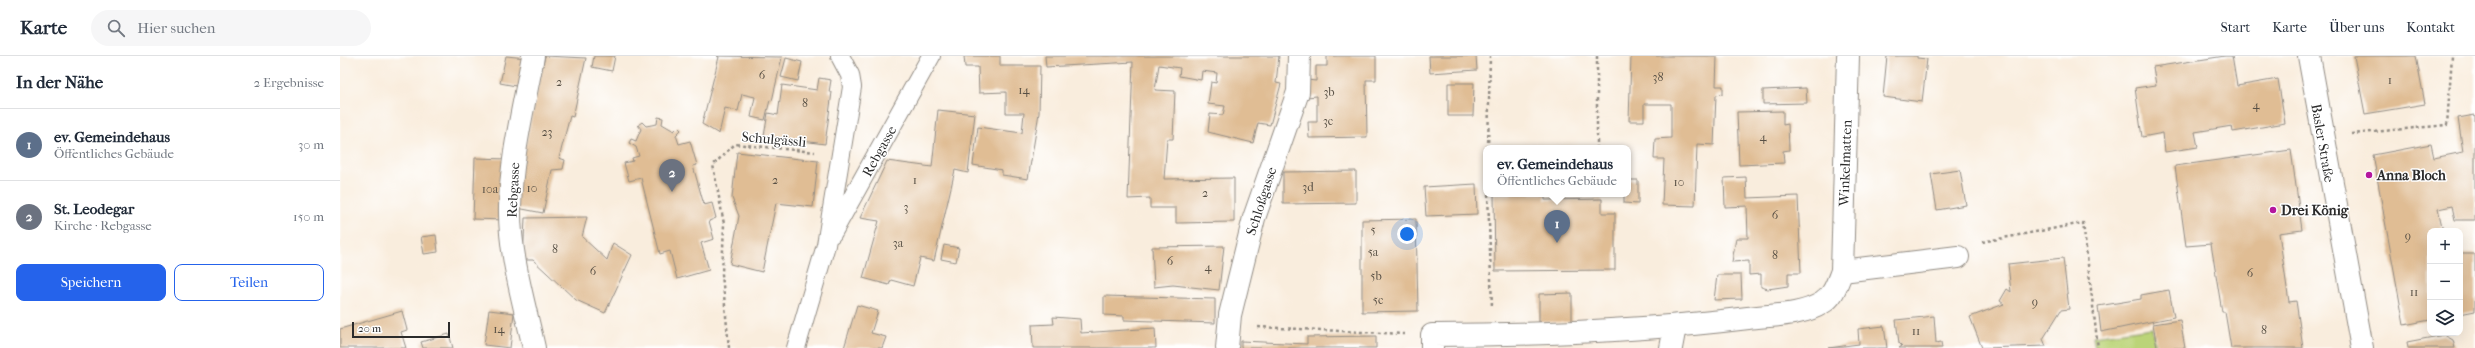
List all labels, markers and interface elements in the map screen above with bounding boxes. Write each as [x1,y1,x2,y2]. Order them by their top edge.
search box [91,10,371,46]
text: Karte [20,17,67,39]
icon: search [105,17,127,39]
text: Hier suchen [137,19,215,37]
text: Start [2221,19,2250,36]
text: Karte [2272,19,2307,36]
text: Über uns [2329,19,2384,36]
text: Kontakt [2406,19,2455,36]
house number: 6 [759,68,766,82]
house number: 38 [1653,70,1663,84]
text: In der Nähe [16,72,103,92]
house number: 1 [2388,73,2392,87]
text: 2 Ergebnisse [254,75,324,90]
house number: 2 [556,75,562,89]
house number: 14 [1018,83,1031,97]
house number: 3b [1323,85,1335,99]
house number: 8 [802,96,808,110]
house number: 4 [2252,98,2260,112]
street label: Basler Straße [2307,102,2338,184]
house number: 3c [1323,114,1333,128]
street label: Winkelmatten [1835,119,1856,208]
street label: Rebgasse [859,123,900,180]
house number: 23 [541,125,553,139]
text: ev. Gemeindehaus [54,128,170,146]
street label: Schulgässli [741,128,807,151]
house number: 4 [1759,130,1767,144]
text: 1 [27,137,31,152]
text: 30 m [298,137,324,152]
popup [1483,145,1631,197]
text: Öffentliches Gebäude [54,146,174,161]
text: ev. Gemeindehaus [1497,155,1613,173]
pin: 2 [659,159,685,192]
street label: Rebgasse [504,162,523,218]
street label: Schloßgasse [1242,165,1281,237]
place label: Anna Bloch [2376,167,2447,184]
marker: Anna Bloch [2364,170,2374,180]
house number: 2 [772,173,778,187]
house number: 1 [913,173,917,187]
text: Öffentliches Gebäude [1497,173,1617,188]
house number: 10 [1674,175,1684,189]
house number: 3d [1302,180,1314,194]
house number: 10 [527,181,537,195]
house number: 10a [482,182,499,196]
house number: 2 [1202,186,1208,200]
text: St. Leodegar [54,200,134,218]
house number: 3 [904,200,909,214]
place label: Drei König [2281,202,2349,219]
marker: Drei König [2268,205,2278,215]
house number: 6 [1772,208,1779,222]
text: 2 [26,209,32,224]
text: 150 m [293,209,324,224]
pin: 1 [1544,210,1570,243]
text: Kirche · Rebgasse [54,218,152,233]
house number: 5 [1370,223,1376,237]
your location [1397,224,1417,244]
map controls [2427,228,2463,336]
button: + [2427,228,2463,264]
house number: 9 [2405,229,2411,243]
house number: 3a [893,236,904,250]
house number: 8 [552,242,558,256]
house number: 5a [1368,245,1379,259]
house number: 8 [1772,248,1778,262]
house number: 6 [1167,254,1174,268]
house number: 4 [1204,260,1212,274]
button: Speichern [16,264,166,301]
button: Teilen [174,264,324,301]
house number: 6 [590,264,597,278]
button: − [2427,264,2463,300]
house number: 6 [2247,266,2254,280]
house number: 5b [1370,269,1382,283]
house number: 11 [2410,285,2418,299]
house number: 5c [1373,293,1383,307]
house number: 9 [2032,295,2038,309]
button: layers [2427,300,2463,336]
scale bar [352,320,450,339]
text: 20 m [358,322,381,335]
house number: 14 [493,322,506,336]
house number: 8 [2261,323,2267,337]
house number: 11 [1912,324,1920,338]

